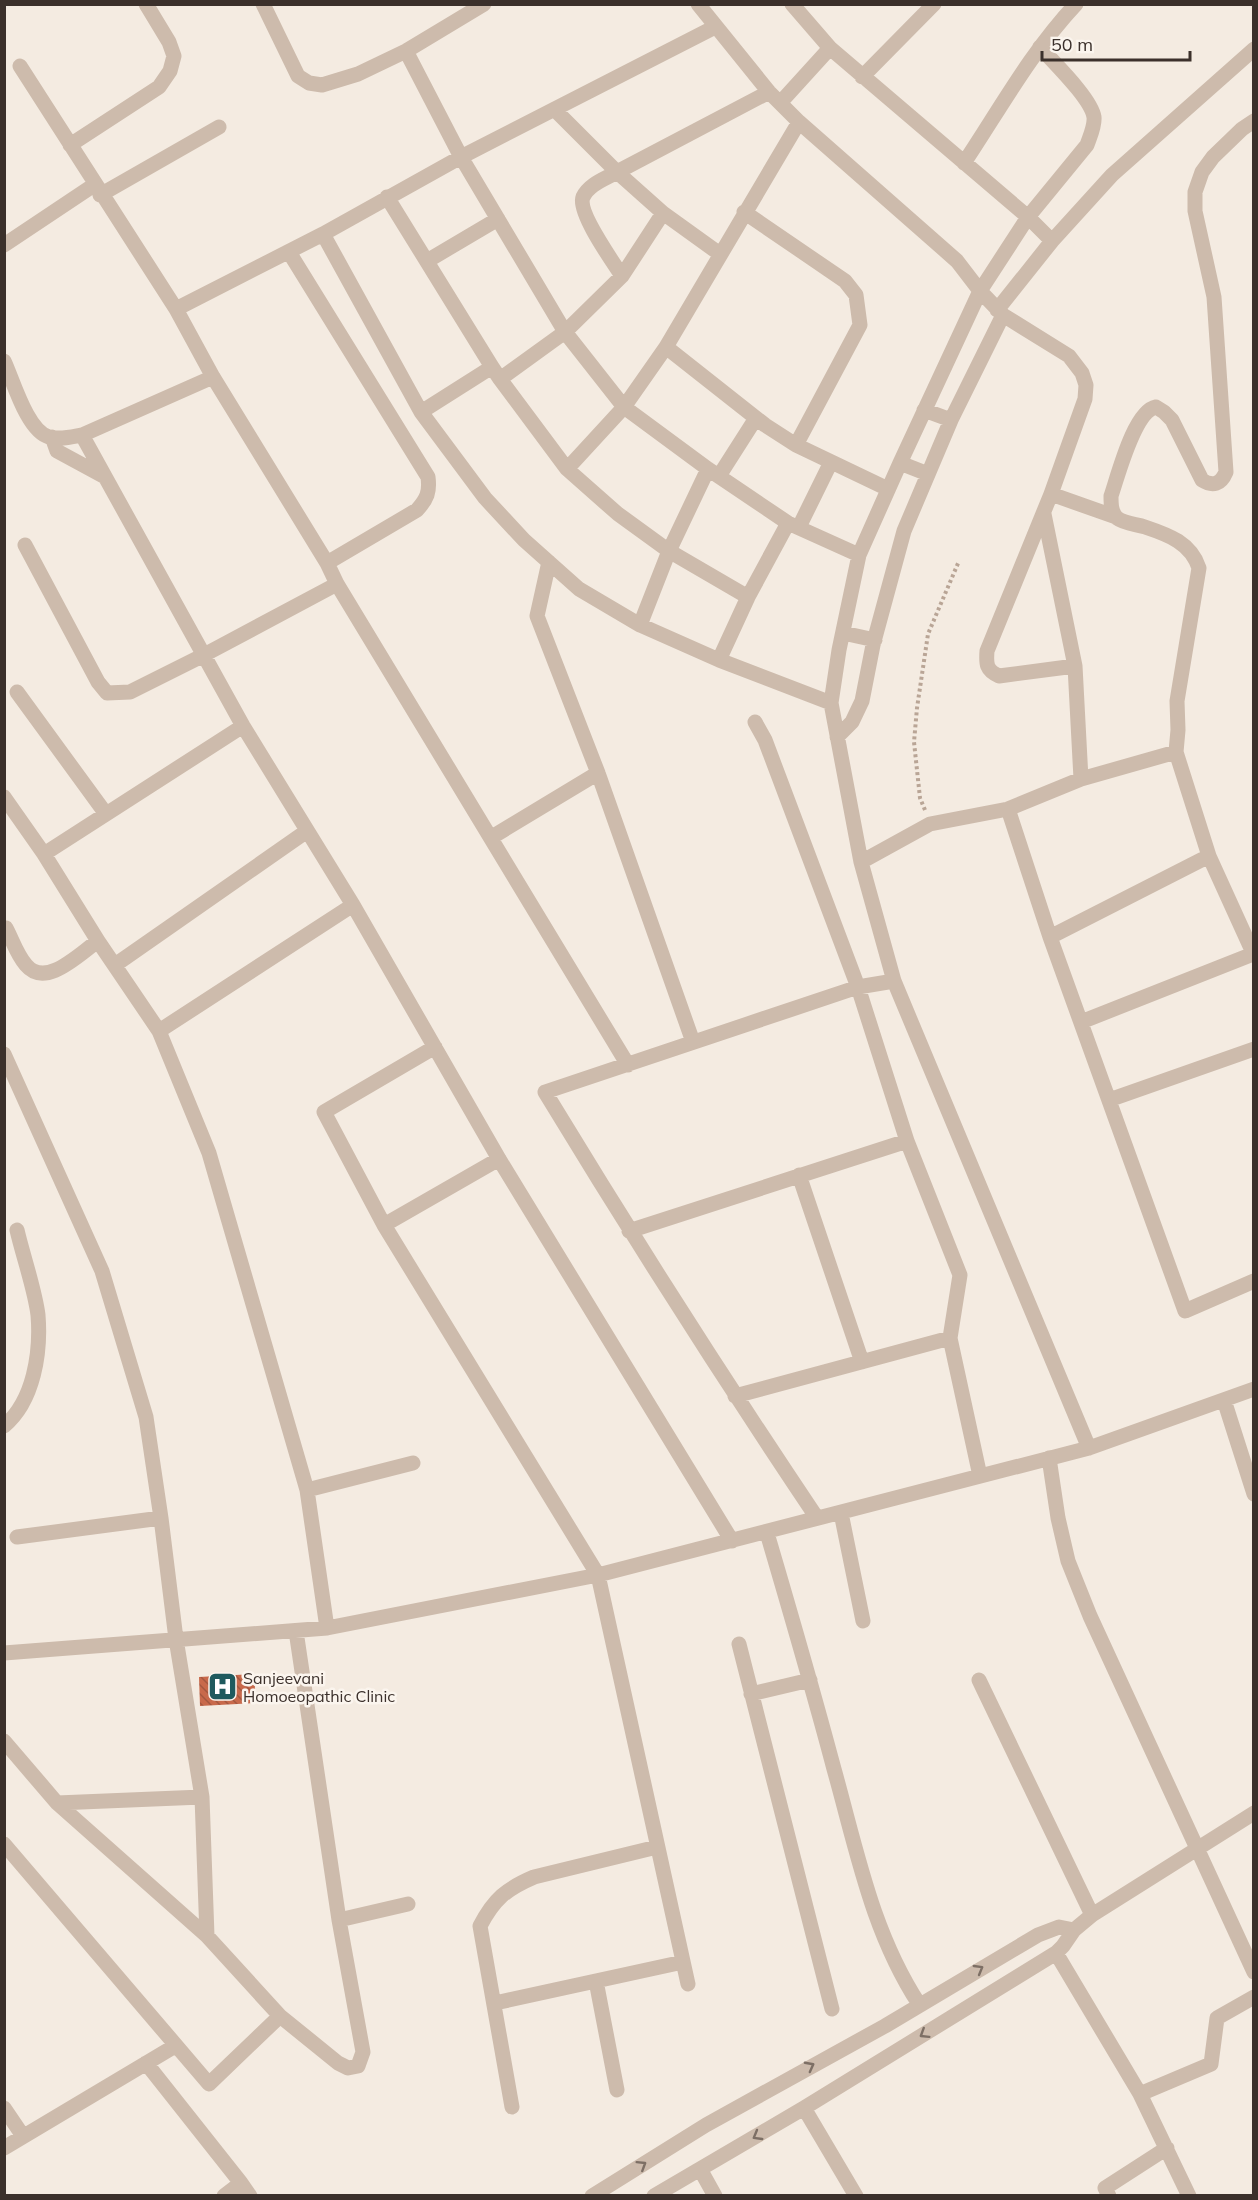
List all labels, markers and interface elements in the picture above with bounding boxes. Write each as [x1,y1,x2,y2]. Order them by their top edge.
scale bar [1042,24,1190,62]
text: 50 m [1051,33,1093,56]
place label: Sanjeevani Homoeopathic Clinic [243,1668,395,1706]
hospital icon: Sanjeevani Homoeopathic Clinic [206,1671,238,1703]
one-way arrow [973,1965,983,1976]
one-way arrow [920,2027,930,2039]
one-way arrow [804,2062,815,2073]
one-way arrow [753,2128,763,2140]
one-way arrow [636,2160,646,2172]

